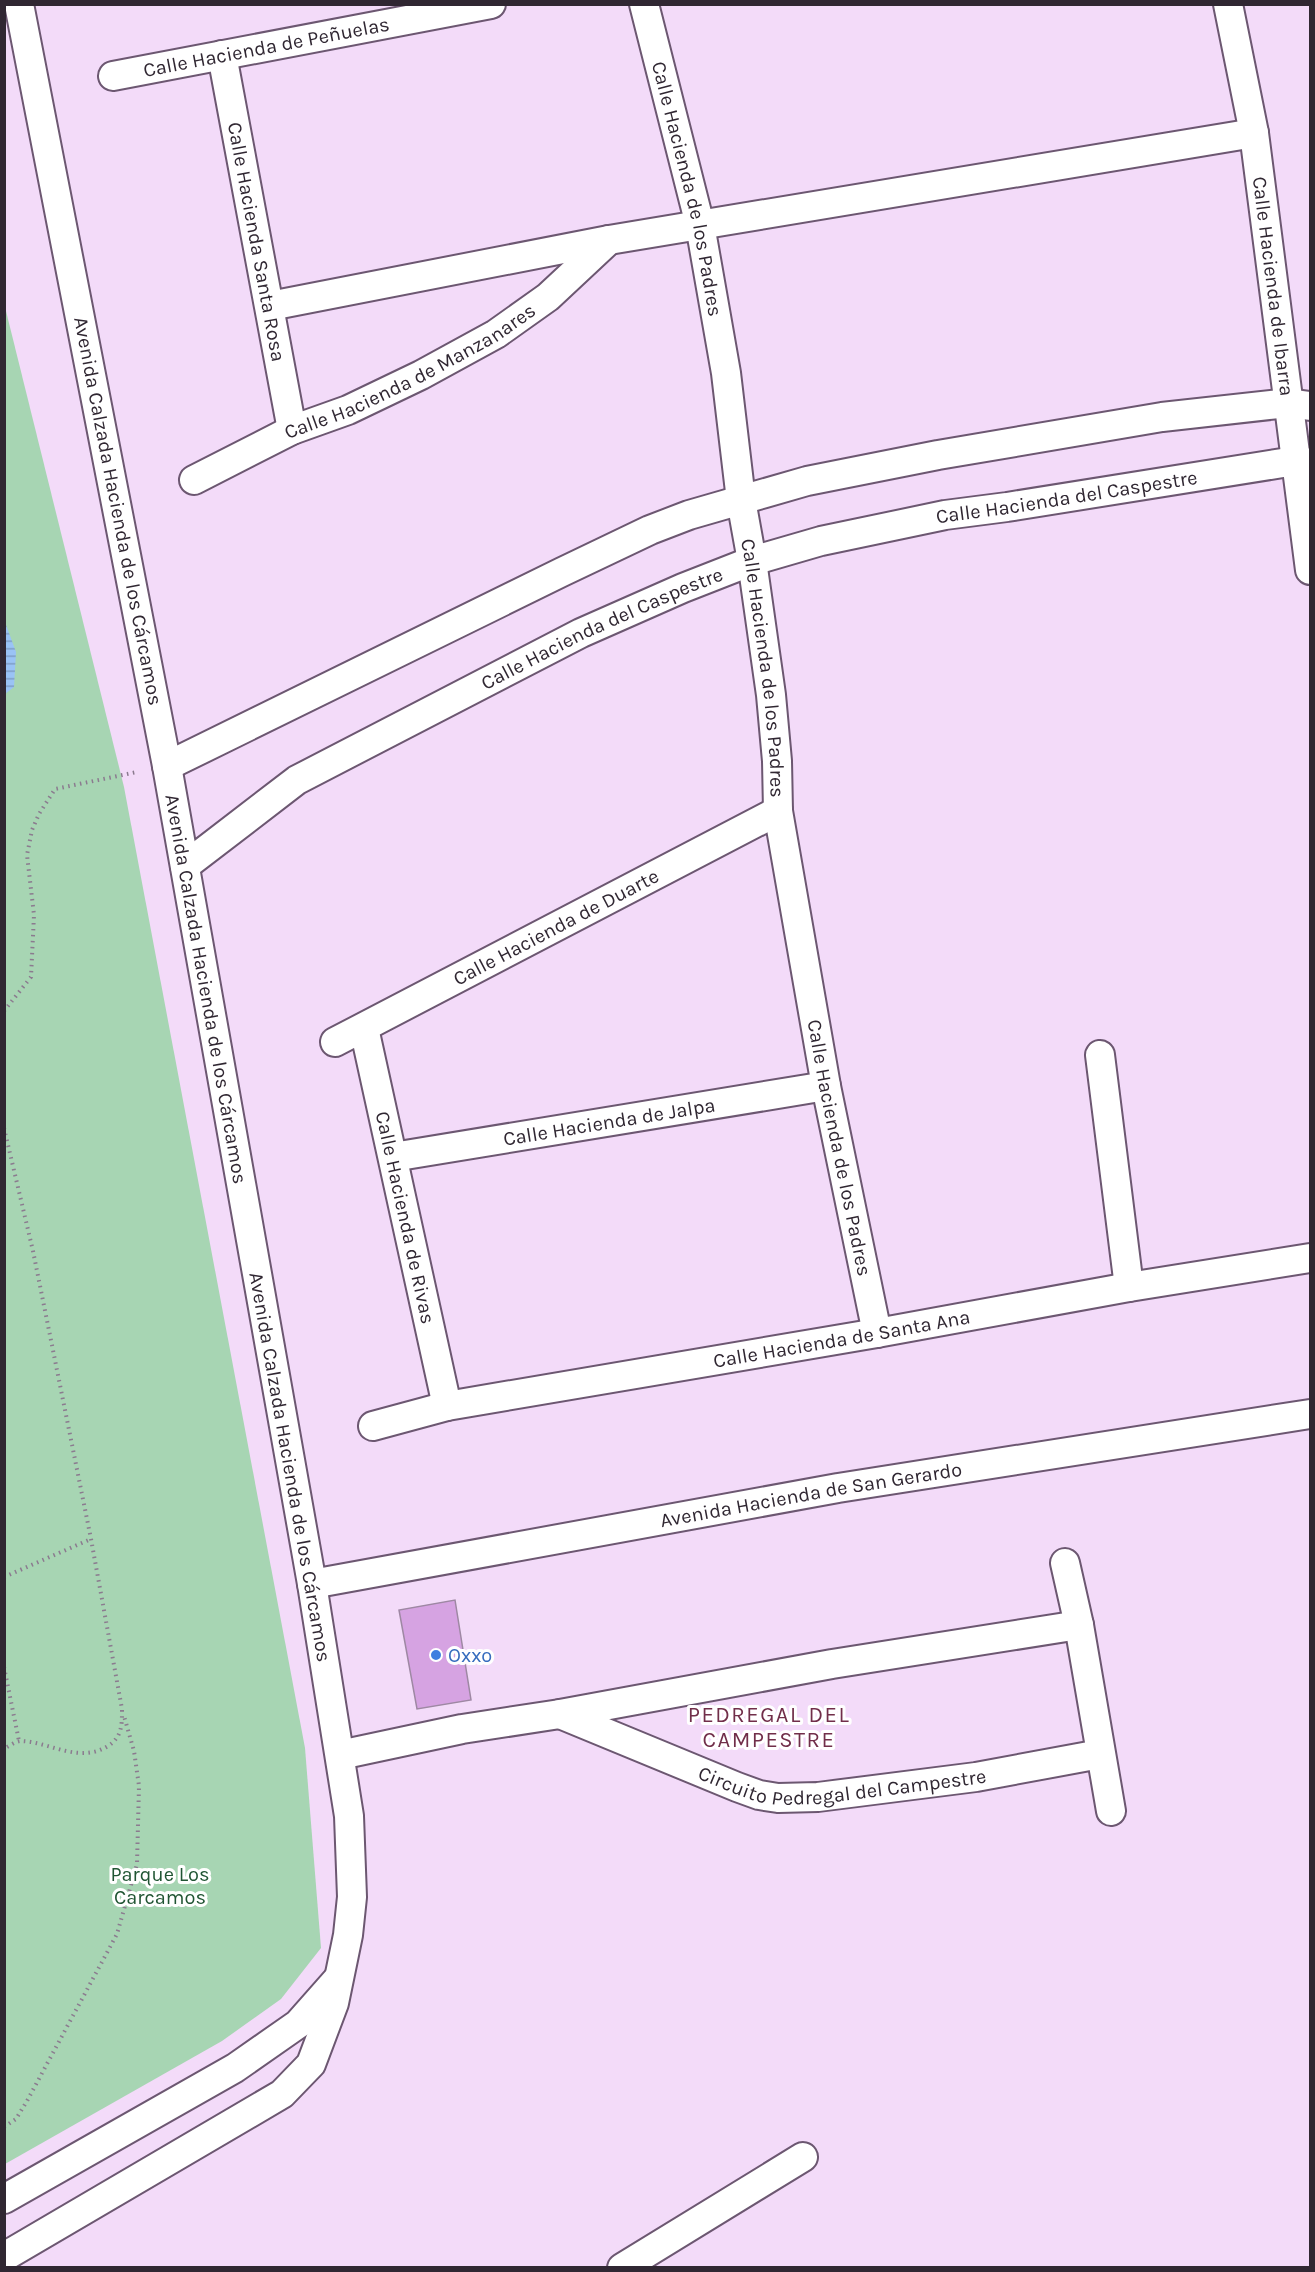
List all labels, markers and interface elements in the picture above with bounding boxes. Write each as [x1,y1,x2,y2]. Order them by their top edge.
street label: Calle Hacienda de Peñuelas [141,12,391,82]
street label: Calle Hacienda de los Padres [647,59,727,318]
street label: Calle Hacienda Santa Rosa [223,120,291,364]
street label: Calle Hacienda de Ibarra [1248,175,1299,397]
street label: Calle Hacienda de Manzanares [280,298,540,444]
street label: Avenida Calzada Hacienda de los Cárcamos [69,315,167,707]
street label: Calle Hacienda del Caspestre [934,465,1199,528]
street label: Calle Hacienda de los Padres [737,537,789,798]
street label: Calle Hacienda del Caspestre [477,562,726,694]
street label: Avenida Calzada Hacienda de los Cárcamos [160,792,252,1186]
street label: Calle Hacienda de Duarte [449,864,662,990]
street label: Calle Hacienda de los Padres [803,1018,876,1278]
street label: Calle Hacienda de Jalpa [501,1093,717,1150]
street label: Calle Hacienda de Rivas [371,1109,440,1326]
street label: Avenida Calzada Hacienda de los Cárcamos [244,1270,336,1664]
street label: Calle Hacienda de Santa Ana [712,1305,972,1372]
street label: Avenida Hacienda de San Gerardo [658,1457,964,1532]
place label: Oxxo [448,1644,492,1667]
marker: Oxxo [429,1648,443,1662]
district label: PEDREGAL DEL CAMPESTRE [688,1702,850,1753]
street label: Circuito Pedregal del Campestre [695,1761,988,1810]
park label: Parque Los Carcamos [111,1863,209,1909]

